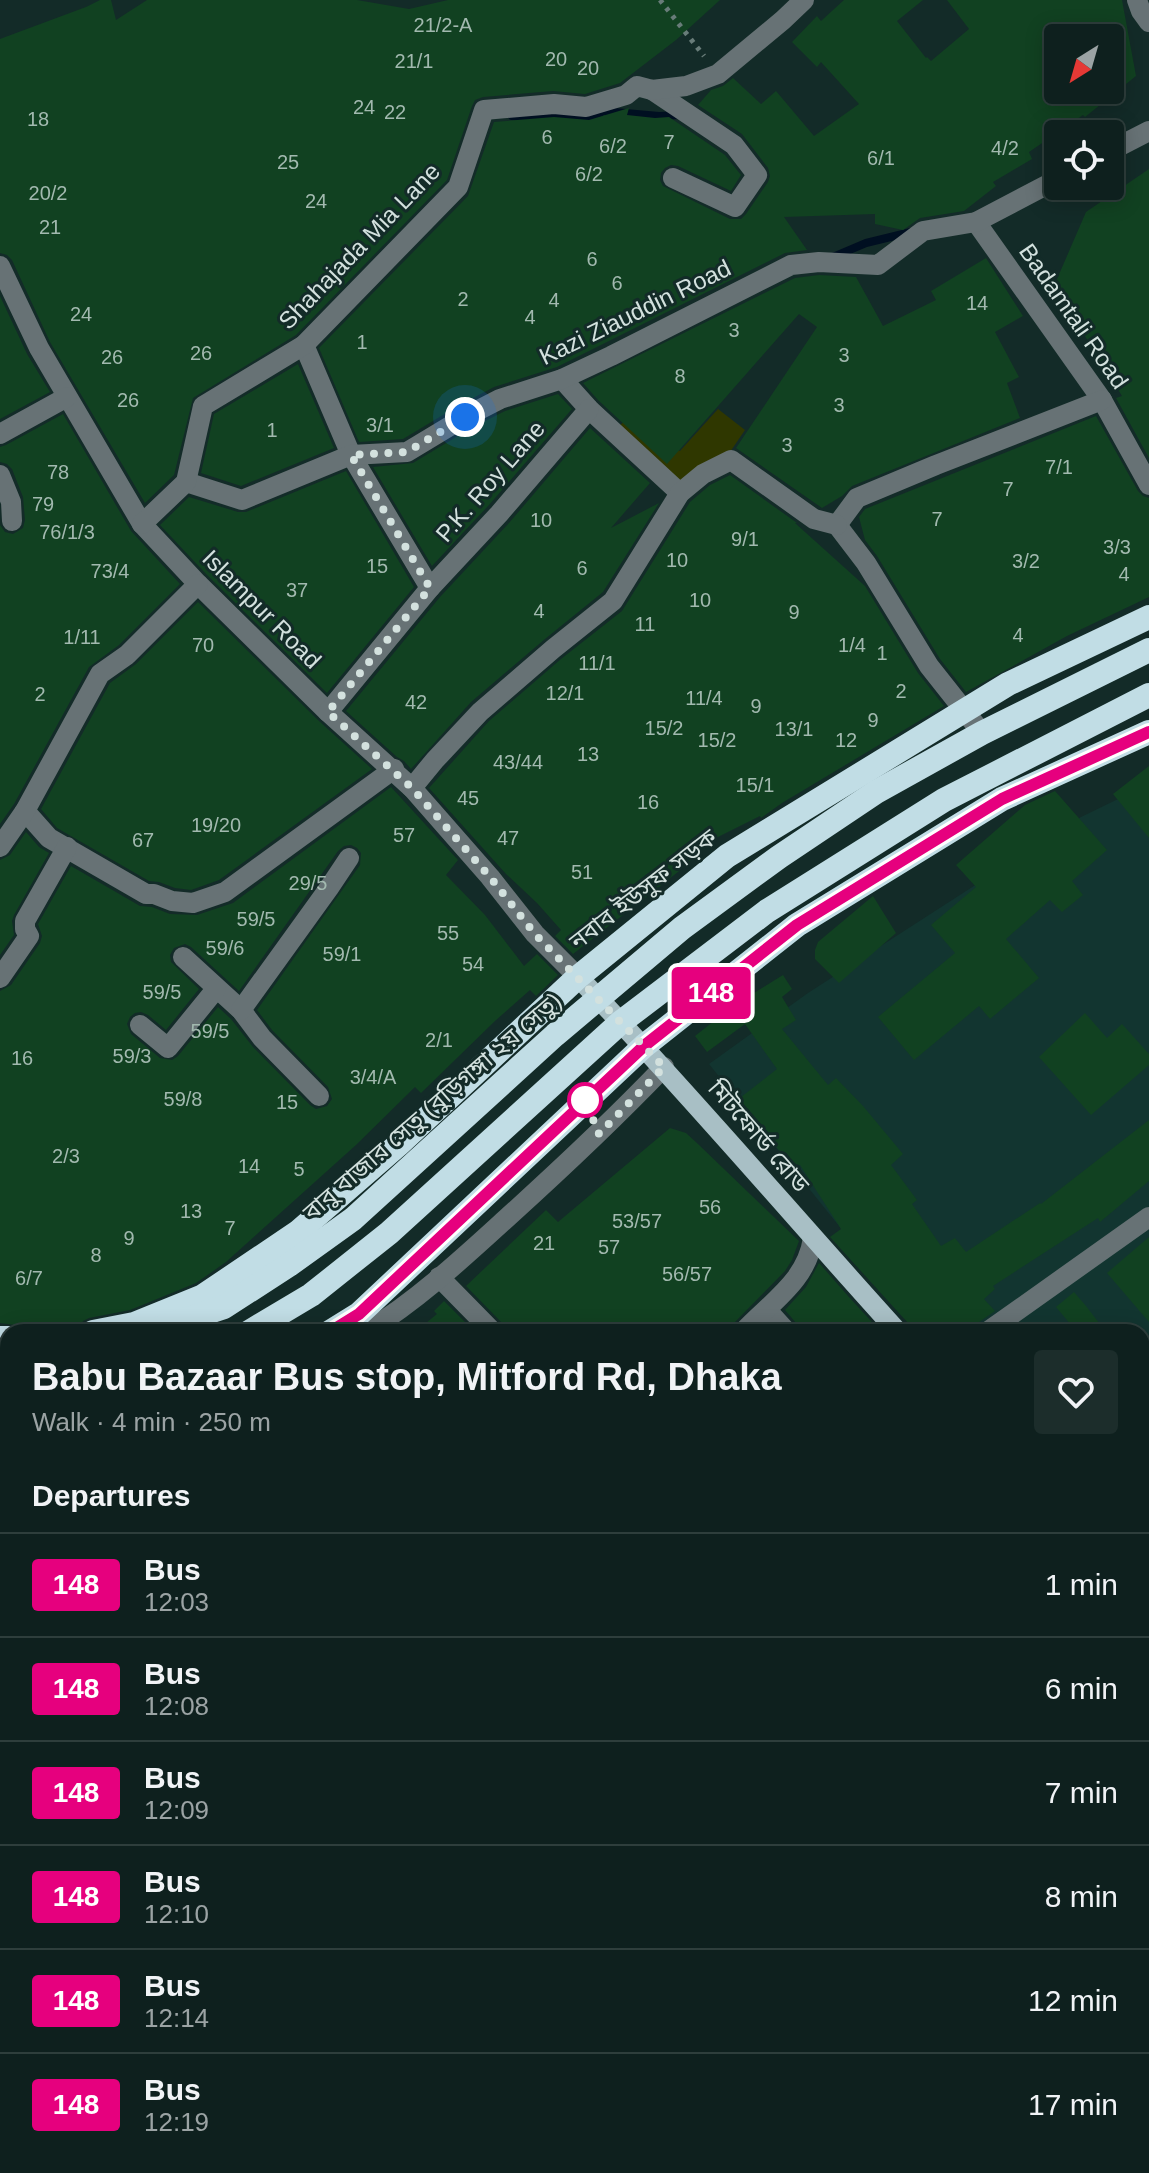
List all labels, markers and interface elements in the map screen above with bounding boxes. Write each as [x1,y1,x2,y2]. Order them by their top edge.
house number: 21/2-A [414,14,473,36]
north arrow [1044,24,1124,104]
map controls [1044,24,1124,200]
house number: 20 [545,48,567,70]
house number: 21/1 [395,50,433,72]
house number: 20 [577,57,599,79]
house number: 24 [353,96,375,118]
house number: 22 [384,101,406,123]
house number: 18 [27,108,49,130]
button: locate [1044,120,1124,200]
house number: 6 [541,126,553,148]
house number: 7 [663,131,675,153]
house number: 6/2 [599,135,627,157]
house number: 4/2 [991,137,1019,159]
house number: 6/1 [867,147,895,169]
house number: 25 [277,151,299,173]
street label: Shahajada Mia Lane [273,157,445,335]
house number: 6/2 [575,163,603,185]
house number: 20/2 [29,182,67,204]
house number: 24 [305,190,327,212]
house number: 21 [39,216,61,238]
street label: Badamtali Road [1014,238,1134,394]
house number: 6 [586,248,598,270]
street label: Kazi Ziauddin Road [535,254,735,370]
house number: 6 [611,272,623,294]
house number: 2 [457,288,469,310]
house number: 4 [548,289,560,311]
house number: 14 [966,292,988,314]
house number: 24 [70,303,92,325]
house number: 4 [524,306,536,328]
house number: 3 [728,319,740,341]
house number: 1 [356,331,368,353]
house number: 26 [190,342,212,364]
house number: 3 [838,344,850,366]
house number: 26 [101,346,123,368]
house number: 8 [674,365,686,387]
house number: 26 [117,389,139,411]
house number: 3 [833,394,845,416]
your location [445,397,485,437]
house number: 3/1 [366,414,394,436]
street label: P.K. Roy Lane [430,415,550,547]
house number: 1 [266,419,278,441]
house number: 3 [781,434,793,456]
house number: 7/1 [1045,456,1073,478]
house number: 78 [47,461,69,483]
house number: 7 [1002,478,1014,500]
house number: 79 [32,493,54,515]
house number: 7 [931,508,943,530]
house number: 10 [530,509,552,531]
house number: 76/1/3 [39,521,95,543]
house number: 9/1 [731,528,759,550]
house number: 3/3 [1103,536,1131,558]
street label: Islampur Road [197,544,327,674]
house number: 10 [666,549,688,571]
house number: 3/2 [1012,550,1040,572]
house number: 15 [366,555,388,577]
house number: 6 [576,557,588,579]
house number: 73/4 [91,560,129,582]
house number: 4 [1118,563,1130,585]
house number: 37 [286,579,308,601]
house number: 10 [689,589,711,611]
house number: 4 [533,600,545,622]
house number: 9 [788,601,800,623]
house number: 11 [635,613,655,635]
house number: 4 [1012,624,1024,646]
house number: 1/11 [63,626,101,648]
house number: 70 [192,634,214,656]
house number: 1/4 [838,634,866,656]
house number: 1 [876,642,888,664]
house number: 11/1 [578,652,616,674]
house number: 2 [895,680,907,702]
house number: 12/1 [546,682,584,704]
house number: 2 [34,683,46,705]
house number: 11/4 [685,687,723,709]
house number: 42 [405,691,427,713]
house number: 9 [750,695,762,717]
house number: 9 [867,709,879,731]
house number: 15/2 [645,717,683,739]
house number: 13/1 [775,718,813,740]
house number: 15/2 [698,729,736,751]
house number: 12 [835,729,857,751]
house number: 13 [577,743,599,765]
house number: 43/44 [493,751,543,773]
house number: 15/1 [736,774,774,796]
house number: 45 [457,787,479,809]
house number: 16 [637,791,659,813]
house number: 19/20 [191,814,241,836]
street label: নবাব ইউসুফ সড়ক [563,823,723,956]
house number: 57 [393,824,415,846]
house number: 47 [497,827,519,849]
house number: 67 [132,829,154,851]
house number: 51 [571,861,593,883]
house number: 29/5 [289,872,327,894]
house number: 59/5 [237,908,275,930]
house number: 55 [437,922,459,944]
house number: 59/6 [206,937,244,959]
house number: 59/1 [323,943,361,965]
house number: 54 [462,953,484,975]
line badge: 148 [665,967,757,1019]
text: 148 [688,977,734,1008]
house number: 59/5 [143,981,181,1003]
street label: বাবু বাজার সেতু (বুড়িগঙ্গা ২য় সেতু) [297,987,568,1227]
house number: 59/5 [191,1020,229,1042]
house number: 2/1 [425,1029,453,1051]
house number: 59/3 [113,1045,151,1067]
house number: 16 [11,1047,33,1069]
house number: 3/4/A [350,1066,397,1088]
street label: মিটফোর্ড রোড [702,1073,816,1198]
unlabelled marker [568,1083,602,1117]
house number: 59/8 [164,1088,202,1110]
house number: 15 [276,1091,298,1113]
house number: 2/3 [52,1145,80,1167]
house number: 14 [238,1155,260,1177]
house number: 5 [293,1158,305,1180]
house number: 56 [699,1196,721,1218]
house number: 13 [180,1200,202,1222]
house number: 53/57 [612,1210,662,1232]
house number: 7 [224,1217,236,1239]
house number: 9 [123,1227,135,1249]
house number: 21 [533,1232,555,1254]
house number: 57 [598,1236,620,1258]
house number: 8 [90,1244,102,1266]
house number: 56/57 [662,1263,712,1285]
house number: 6/7 [15,1267,43,1289]
button: heart [1034,1350,1118,1434]
text: Babu Bazaar Bus stop, Mitford Rd, Dhaka [32,1356,782,1398]
text: Walk · 4 min · 250 m [32,1407,271,1437]
text: Departures [32,1479,190,1512]
text: Bus [144,1553,201,1586]
text: 1 min [1045,1568,1118,1601]
text: 148 [53,1569,99,1600]
text: 12:03 [144,1587,209,1617]
text: Bus [144,1657,201,1690]
text: 6 min [1045,1672,1118,1705]
text: 148 [53,1673,99,1704]
text: 12:08 [144,1691,209,1721]
text: Bus [144,1761,201,1794]
text: 7 min [1045,1776,1118,1809]
text: 148 [53,1777,99,1808]
text: 12:09 [144,1795,209,1825]
text: Bus [144,1865,201,1898]
text: 8 min [1045,1880,1118,1913]
text: 148 [53,1881,99,1912]
text: 12:10 [144,1899,209,1929]
text: Bus [144,1969,201,2002]
text: 12 min [1028,1984,1118,2017]
text: 148 [53,1985,99,2016]
text: 12:14 [144,2003,209,2033]
text: Bus [144,2073,201,2106]
text: 17 min [1028,2088,1118,2121]
text: 148 [53,2089,99,2120]
text: 12:19 [144,2107,209,2137]

